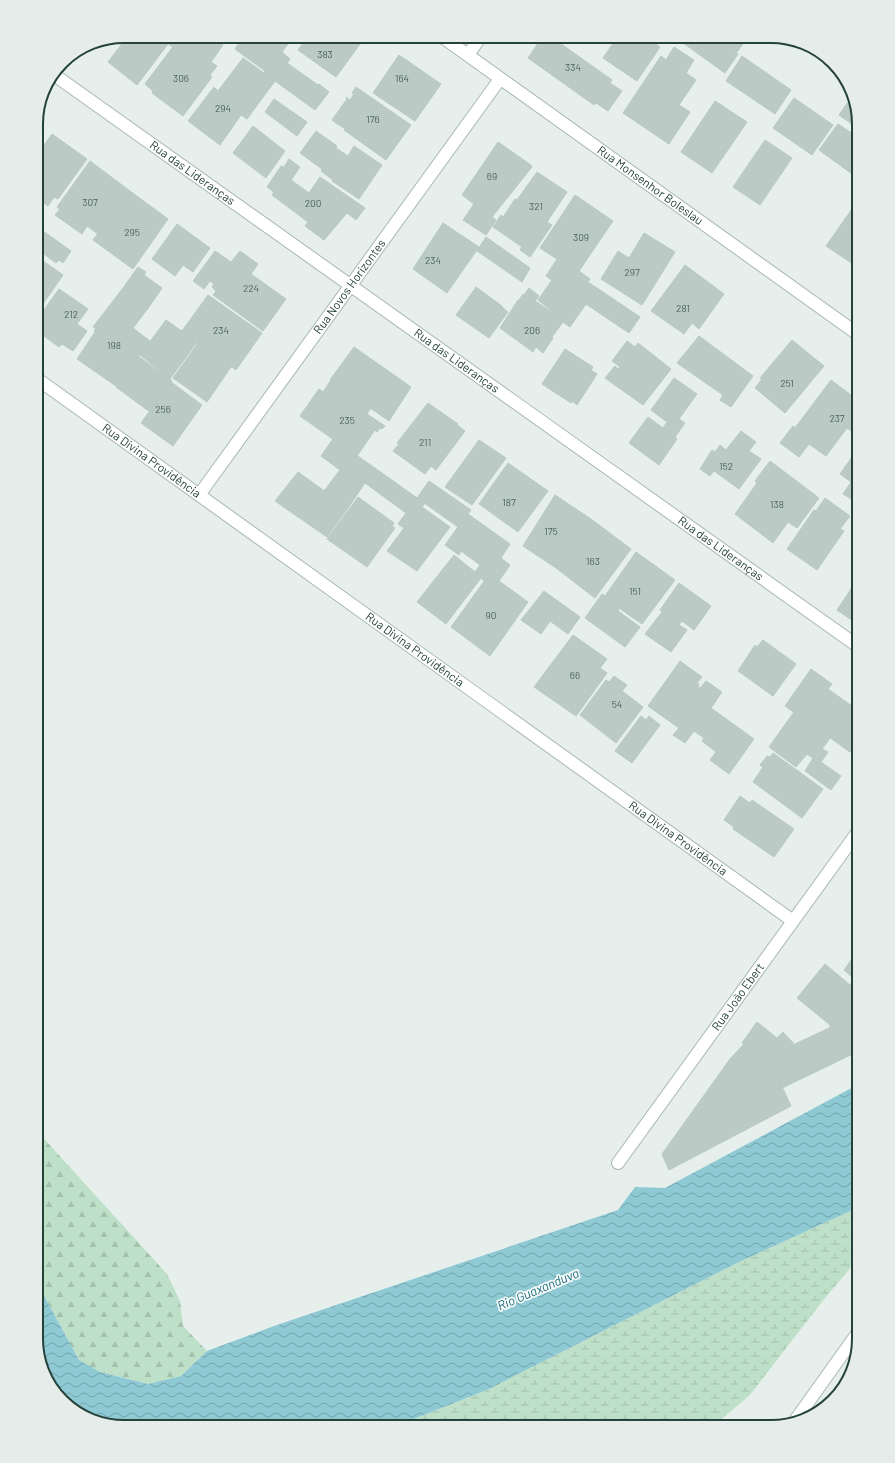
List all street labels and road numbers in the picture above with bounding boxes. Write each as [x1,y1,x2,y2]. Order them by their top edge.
street label: Rua das Lideranças [148,137,238,207]
street label: Rua Monsenhor Boleslau [595,142,706,227]
street label: Rua Novos Horizontes [310,236,388,336]
street label: Rua das Lideranças [412,325,502,395]
street label: Rua Divina Providência [100,420,204,500]
street label: Rua das Lideranças [676,513,767,583]
street label: Rua Divina Providência [363,609,467,689]
street label: Rua Divina Providência [627,798,731,878]
street label: Rua João Ebert [708,960,766,1033]

